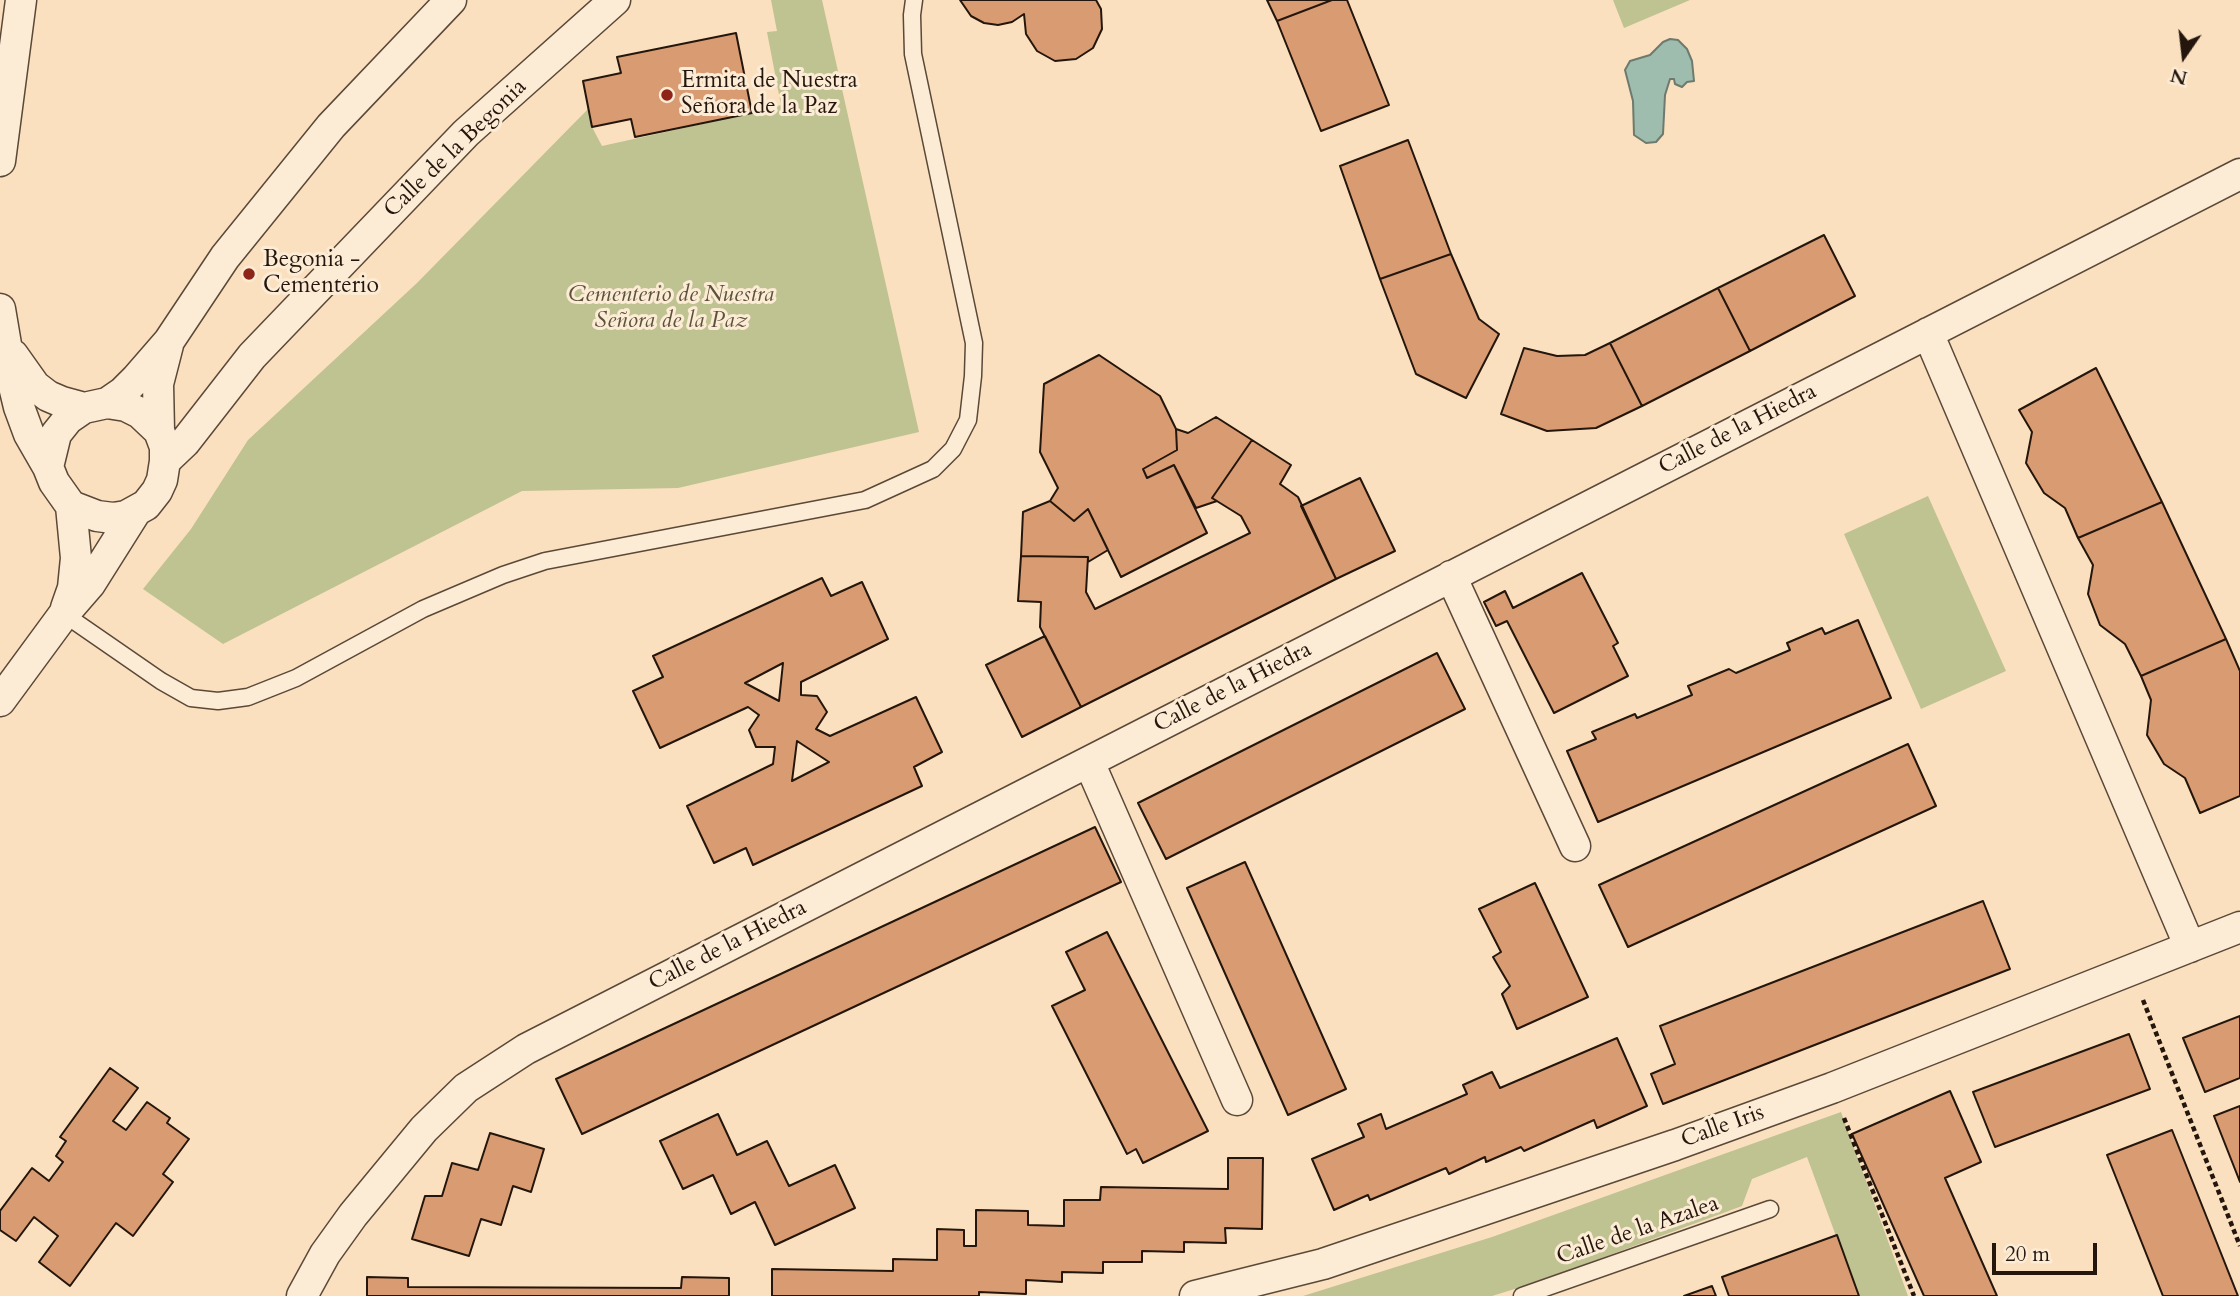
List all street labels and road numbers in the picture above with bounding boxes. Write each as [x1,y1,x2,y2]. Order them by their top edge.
street label: Calle de la Begonia [379,74,533,224]
street label: Calle de la Hiedra [1654,378,1822,482]
street label: Calle de la Hiedra [1149,636,1317,740]
street label: Calle de la Hiedra [644,894,812,998]
street label: Calle Iris [1678,1099,1768,1155]
street label: Calle de la Azalea [1553,1190,1723,1272]

